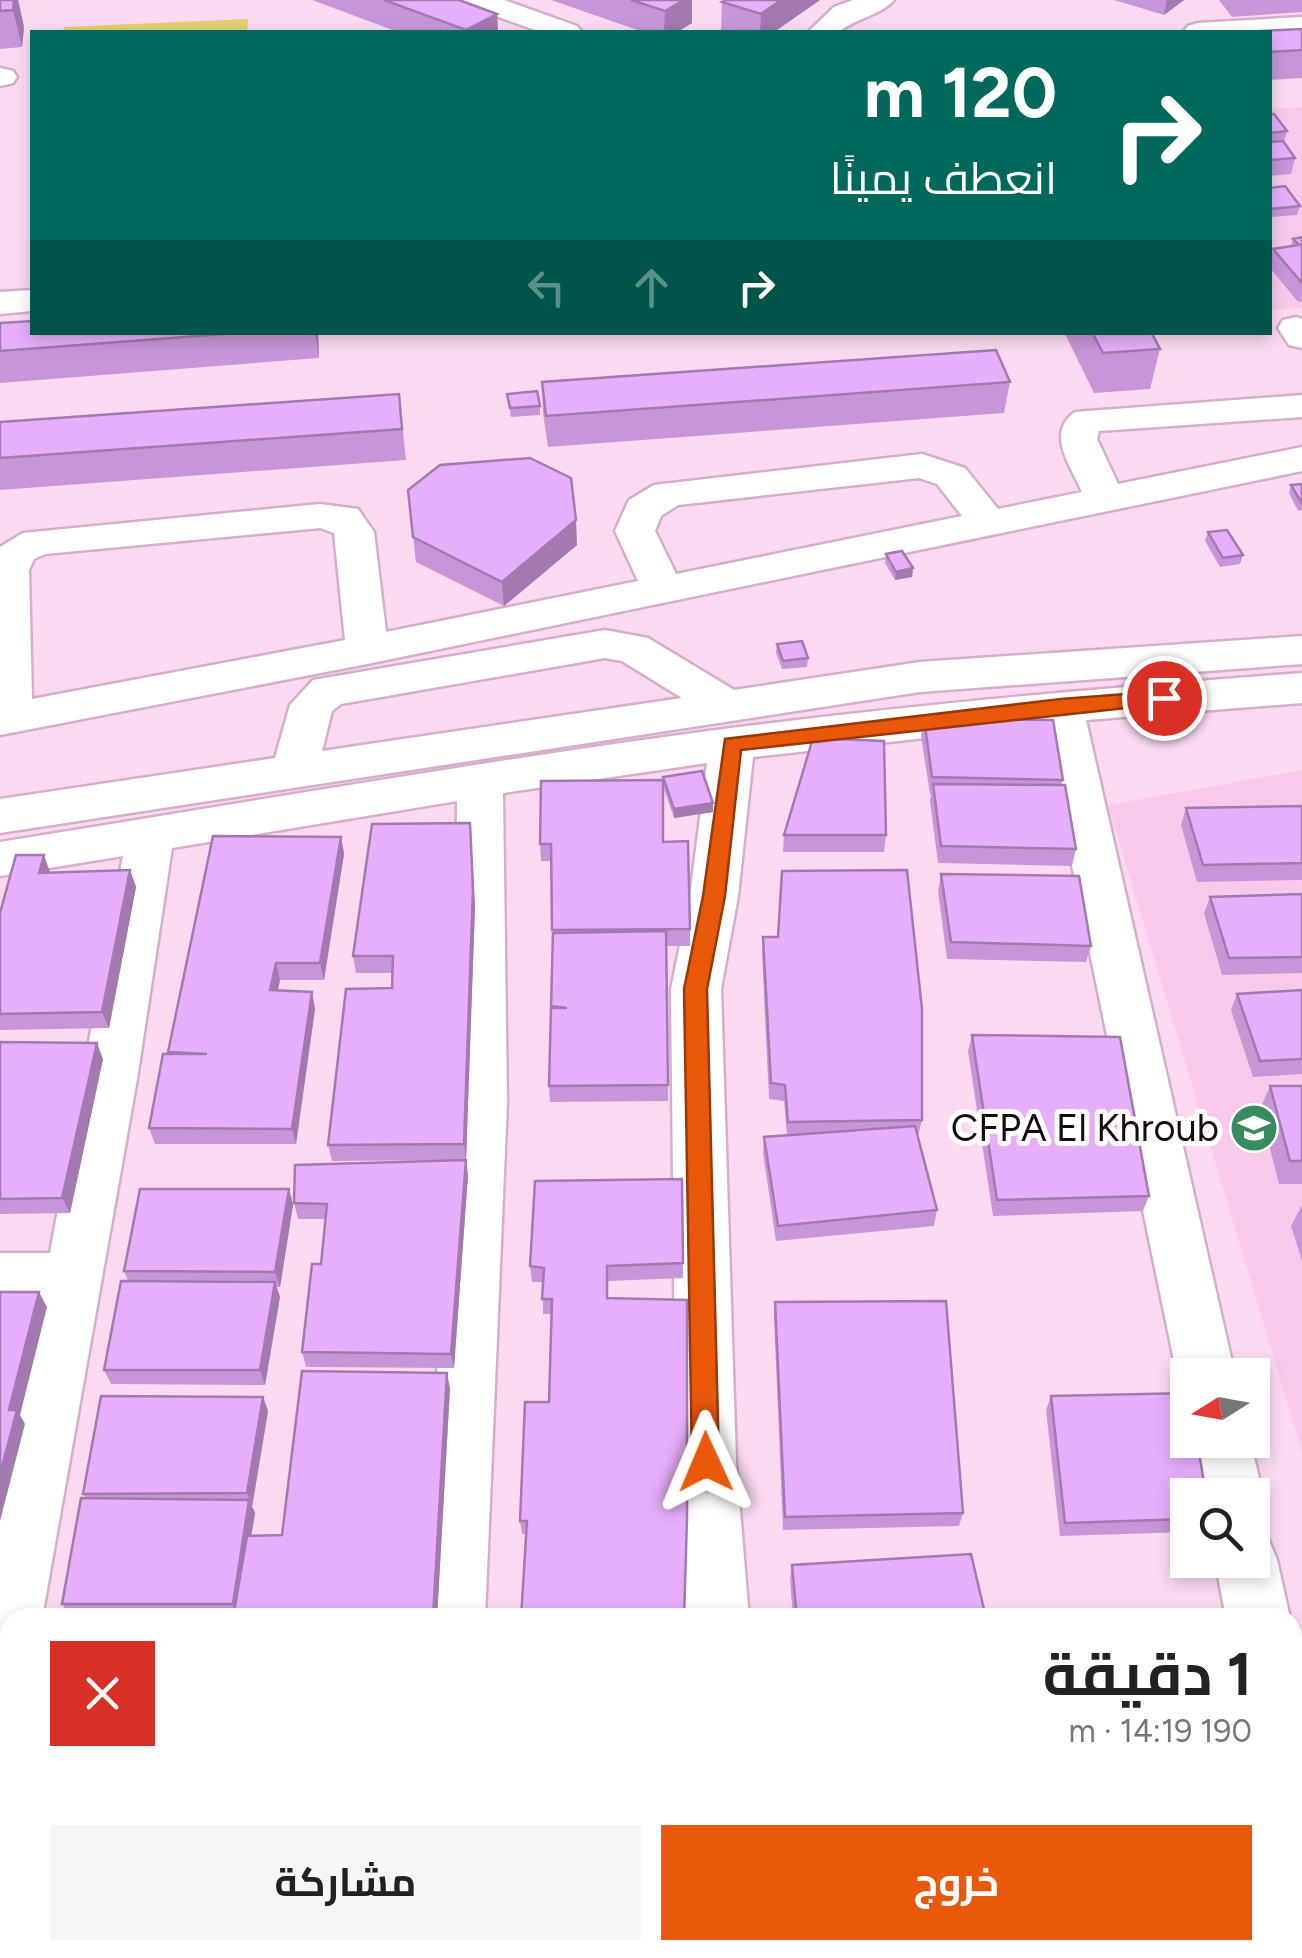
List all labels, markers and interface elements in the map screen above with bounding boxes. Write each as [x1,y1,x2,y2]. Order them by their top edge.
text: 120 m [864,50,1057,135]
icon: right [1092,70,1222,200]
text: انعطف يمينًا [830,151,1057,205]
icon: left [519,260,574,315]
icon: ahead [624,260,679,315]
icon: right [729,260,784,315]
pin [1122,656,1207,741]
icon: arrive [1137,671,1192,726]
school or university icon: CFPA El Khroub [1228,1102,1280,1154]
place label: CFPA El Khroub [951,1105,1219,1151]
north arrow [1170,1358,1270,1458]
map controls [1170,1358,1270,1578]
position arrow [654,1410,758,1514]
button: search [1170,1478,1270,1578]
text: 1 دقيقة [1043,1638,1252,1710]
button: close [50,1641,155,1746]
text: 190 m · 14:19 [1069,1712,1252,1750]
button: مشاركة [50,1825,641,1940]
button: خروج [661,1825,1252,1940]

